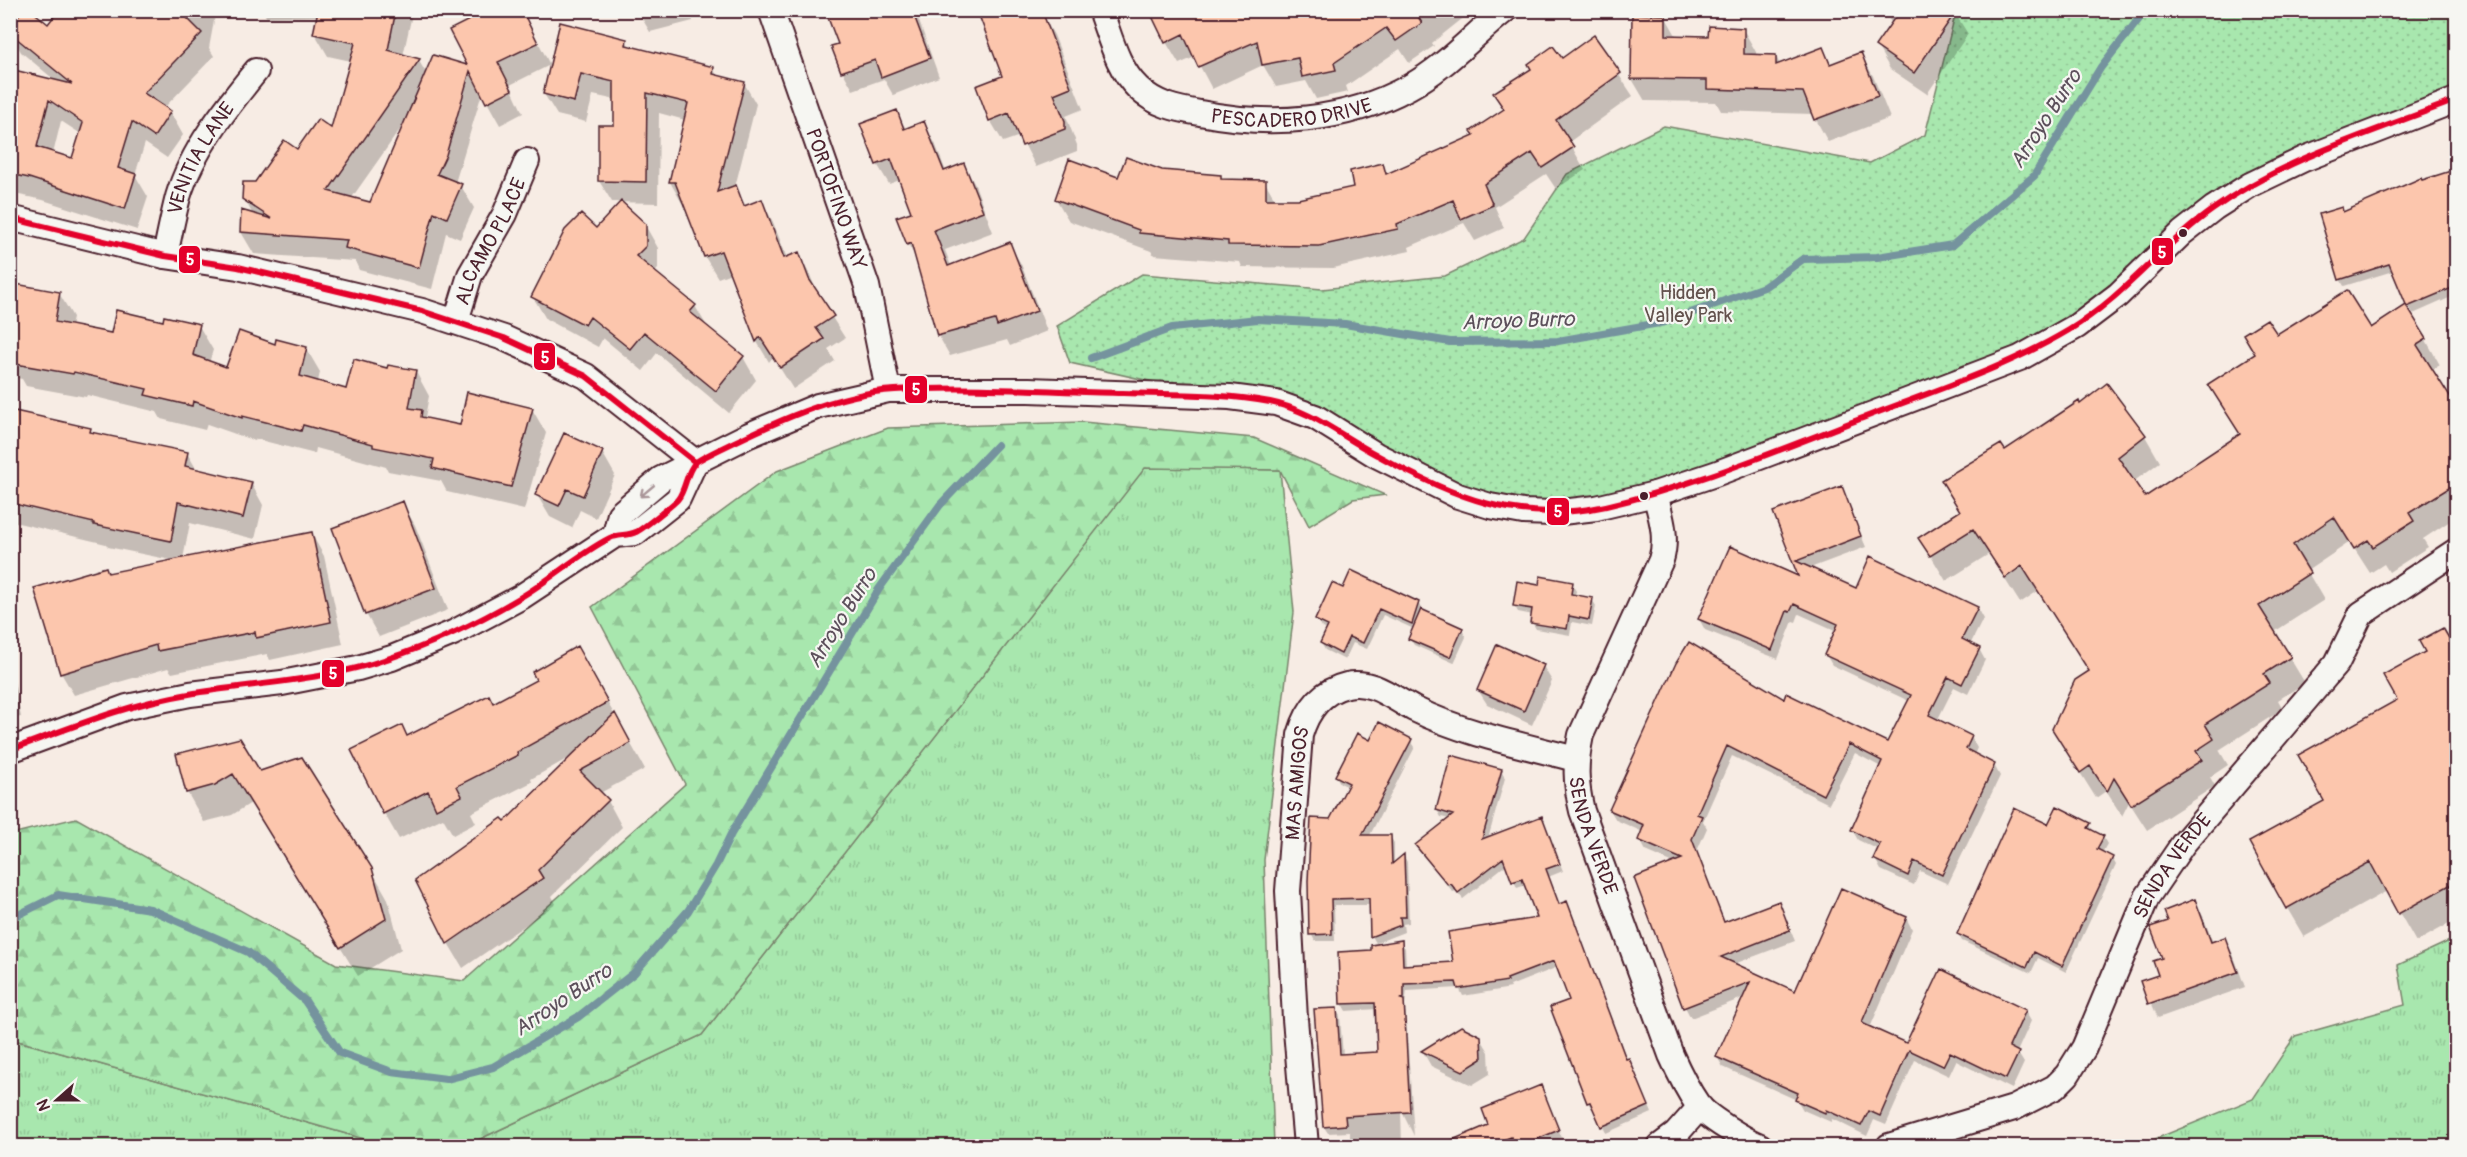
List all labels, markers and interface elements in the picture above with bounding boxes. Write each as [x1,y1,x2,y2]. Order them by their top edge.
water label: Arroyo Burro [2004,63,2089,174]
street label: PESCADERO DRIVE [1209,92,1375,133]
street label: VENITIA LANE [162,97,240,217]
street label: PORTOFINO WAY [801,125,873,273]
street label: ALCAMO PLACE [449,174,531,308]
unlabelled marker [2177,227,2189,239]
line badge: 5 [2151,237,2174,266]
text: 5 [2158,243,2167,263]
line badge: 5 [178,245,201,274]
text: 5 [186,250,195,270]
park label: Hidden Valley Park [1644,280,1733,328]
water label: Arroyo Burro [1461,305,1576,336]
line badge: 5 [533,342,556,371]
text: 5 [541,348,550,368]
line badge: 5 [904,375,928,404]
text: 5 [912,380,921,400]
one-way arrow [640,484,655,498]
unlabelled marker [1638,490,1650,502]
line badge: 5 [1546,497,1570,526]
text: 5 [1554,502,1563,522]
water label: Arroyo Burro [801,562,884,673]
line badge: 5 [321,659,345,688]
text: 5 [329,664,338,684]
street label: MAS AMIGOS [1279,723,1315,841]
street label: SENDA VERDE [1564,775,1624,898]
street label: SENDA VERDE [2127,808,2217,922]
water label: Arroyo Burro [509,956,619,1043]
north arrow [27,1070,87,1130]
text: N [33,1096,55,1114]

